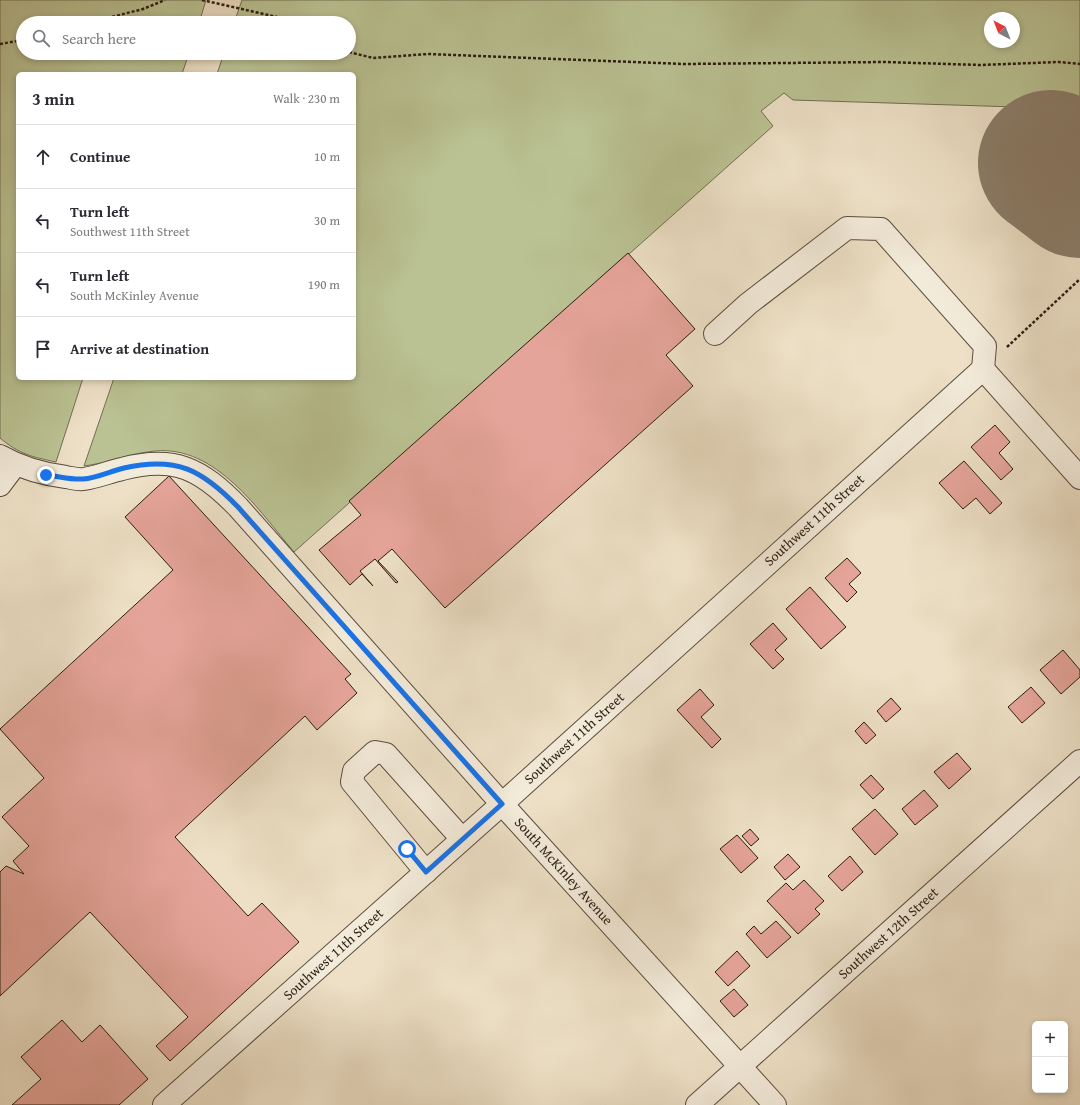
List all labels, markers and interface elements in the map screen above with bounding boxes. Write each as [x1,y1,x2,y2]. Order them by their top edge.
north arrow [984,12,1020,48]
search box [16,16,356,60]
icon: search [30,27,52,49]
text: Search here [62,28,136,49]
text: 3 min [32,86,74,111]
text: Walk · 230 m [273,89,340,108]
icon: ahead [32,146,54,168]
text: Continue [70,146,131,167]
text: 10 m [314,147,340,166]
text: Turn left [70,201,129,222]
icon: left [32,210,54,232]
text: 30 m [314,211,340,230]
text: Southwest 11th Street [70,222,190,241]
text: Turn left [70,265,129,286]
icon: left [32,274,54,296]
text: 190 m [308,275,340,294]
text: South McKinley Avenue [70,286,199,305]
icon: arrive [32,338,54,360]
text: Arrive at destination [70,338,209,359]
route end [37,466,55,484]
street label: Southwest 11th Street [759,469,869,571]
street label: Southwest 11th Street [519,687,629,789]
street label: South McKinley Avenue [510,813,618,930]
route start [398,840,416,858]
street label: Southwest 12th Street [833,882,943,984]
street label: Southwest 11th Street [278,903,388,1005]
map controls [1032,1021,1068,1093]
button: + [1032,1021,1068,1057]
button: − [1032,1057,1068,1093]

